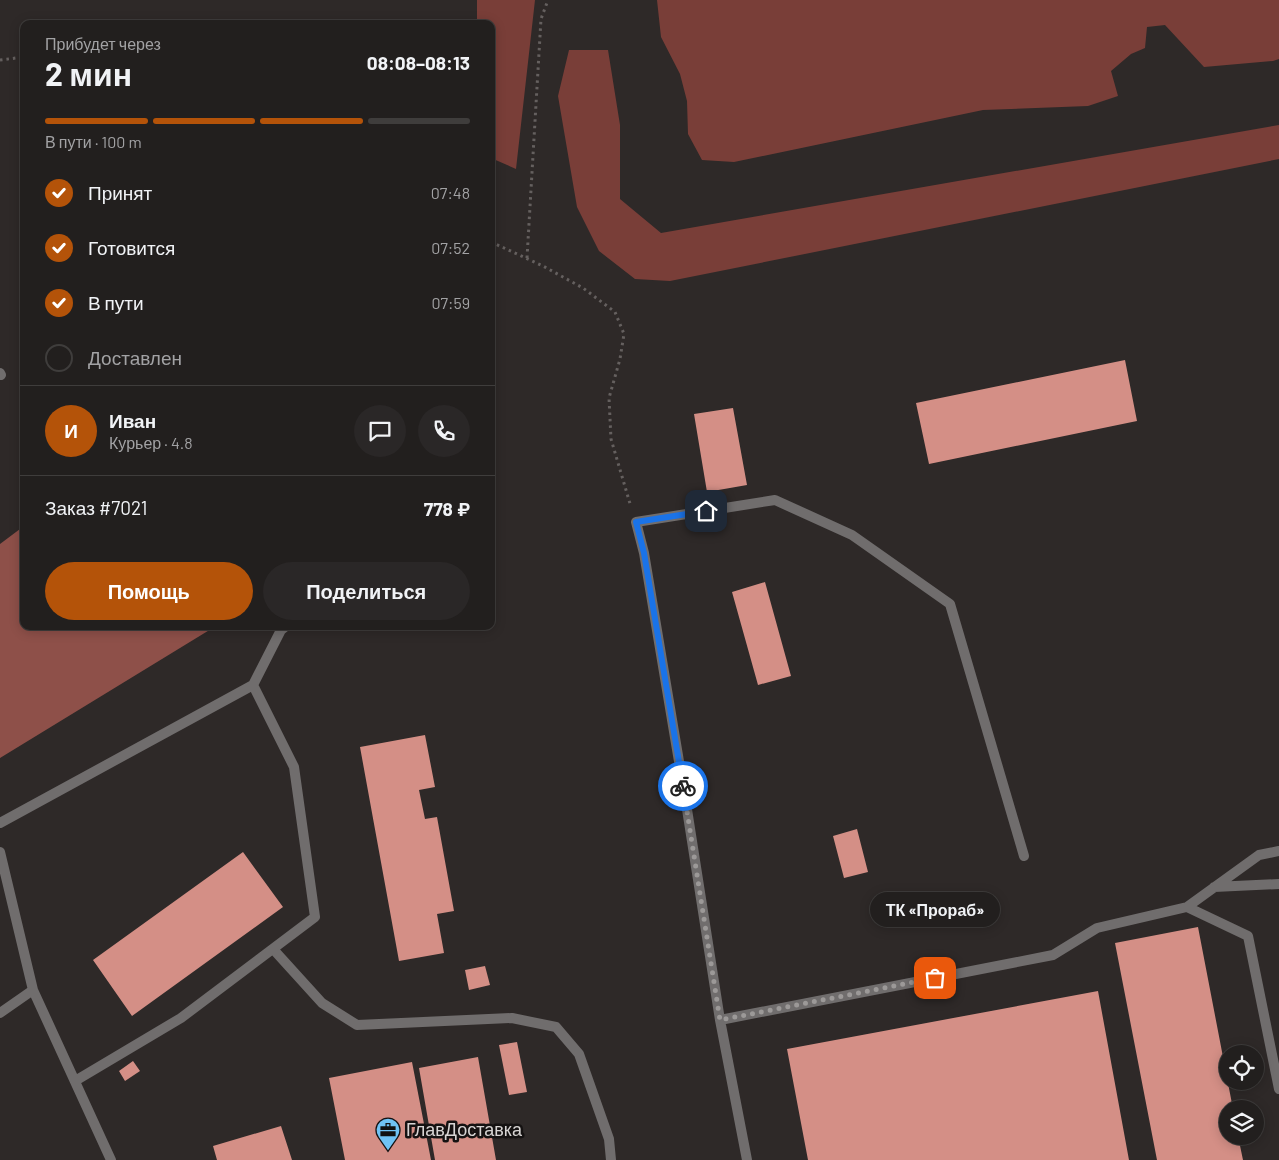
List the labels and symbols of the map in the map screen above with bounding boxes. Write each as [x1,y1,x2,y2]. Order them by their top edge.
pin [685,490,727,532]
courier [658,761,708,811]
callout: ТК «Прораб» [870,893,1000,928]
pin [914,957,956,999]
office icon: ГлавДоставка [375,1117,401,1151]
place label: ГлавДоставка [406,1118,523,1140]

